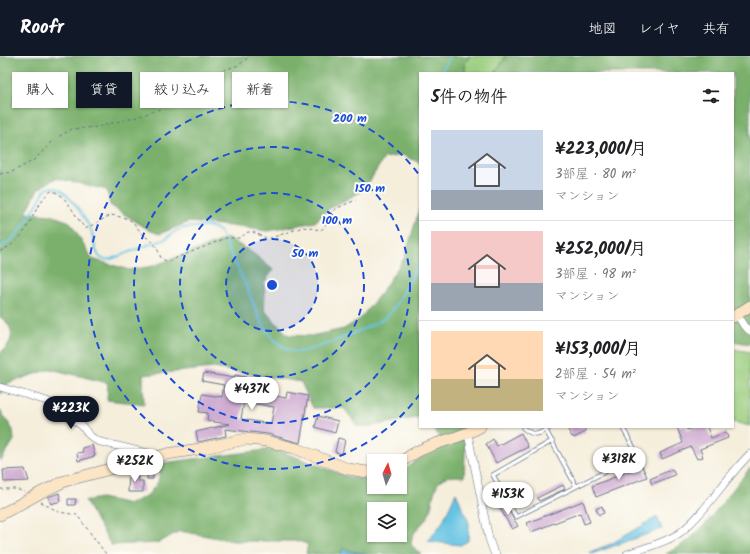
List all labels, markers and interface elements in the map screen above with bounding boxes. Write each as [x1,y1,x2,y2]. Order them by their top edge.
text: Roofr [20,13,64,43]
text: 地図 [589,18,617,40]
text: レイヤ [639,18,680,40]
text: 共有 [702,18,730,40]
chip: 購入 [12,72,68,108]
chip: 賃貸 [76,72,132,108]
chip: 絞り込み [140,72,224,108]
chip: 新着 [232,72,288,108]
text: 5件の物件 [431,84,508,111]
icon: filters [700,85,722,107]
text: 200 m [333,109,367,128]
text: ¥223,000/月 [555,136,647,163]
icon: home [463,146,511,194]
text: 3部屋 · 80 m² [555,164,636,185]
text: 150 m [355,179,385,198]
text: マンション [555,186,619,207]
text: 100 m [322,211,352,230]
text: ¥252,000/月 [555,236,646,263]
text: 50 m [291,244,319,263]
icon: home [463,247,511,295]
text: 3部屋 · 98 m² [555,264,636,285]
centre of rings [265,278,279,292]
text: マンション [555,286,619,307]
text: ¥153,000/月 [555,336,641,363]
icon: home [463,347,511,395]
text: 2部屋 · 54 m² [555,364,636,385]
pin: ¥437K [224,377,280,411]
text: ¥437K [234,379,270,400]
text: マンション [555,386,619,407]
pin: ¥223K [43,396,99,430]
text: ¥223K [52,398,90,419]
pin: ¥318K [591,447,647,481]
pin: ¥252K [107,449,163,483]
text: ¥318K [602,449,636,470]
text: ¥252K [116,451,154,472]
north arrow [367,454,407,494]
map controls [367,454,407,542]
pin: ¥153K [480,482,536,516]
text: ¥153K [491,484,525,505]
button: layers [367,502,407,542]

